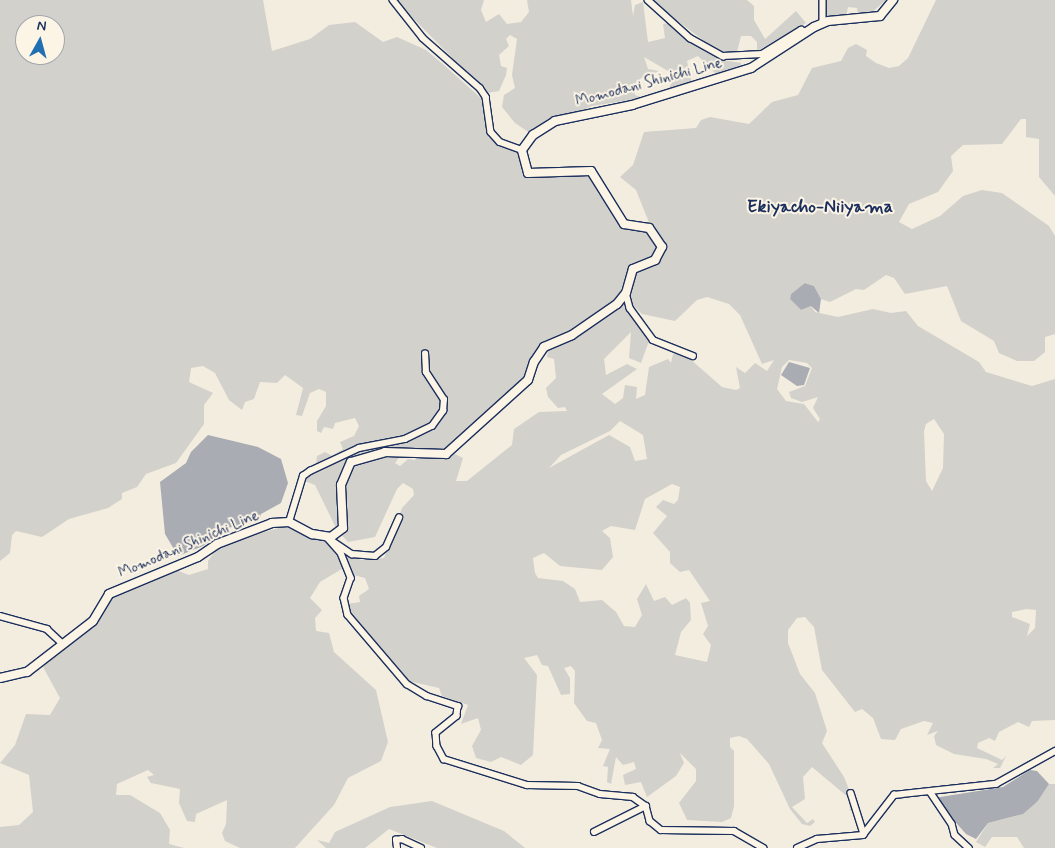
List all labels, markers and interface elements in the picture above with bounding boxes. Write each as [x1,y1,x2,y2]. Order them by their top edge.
north arrow [15,15,65,65]
text: N [36,17,47,36]
street label: Momodani Shinichi Line [571,54,727,112]
district label: Ekiyacho-Niiyama [747,196,893,218]
street label: Momodani Shinichi Line [113,506,265,584]

